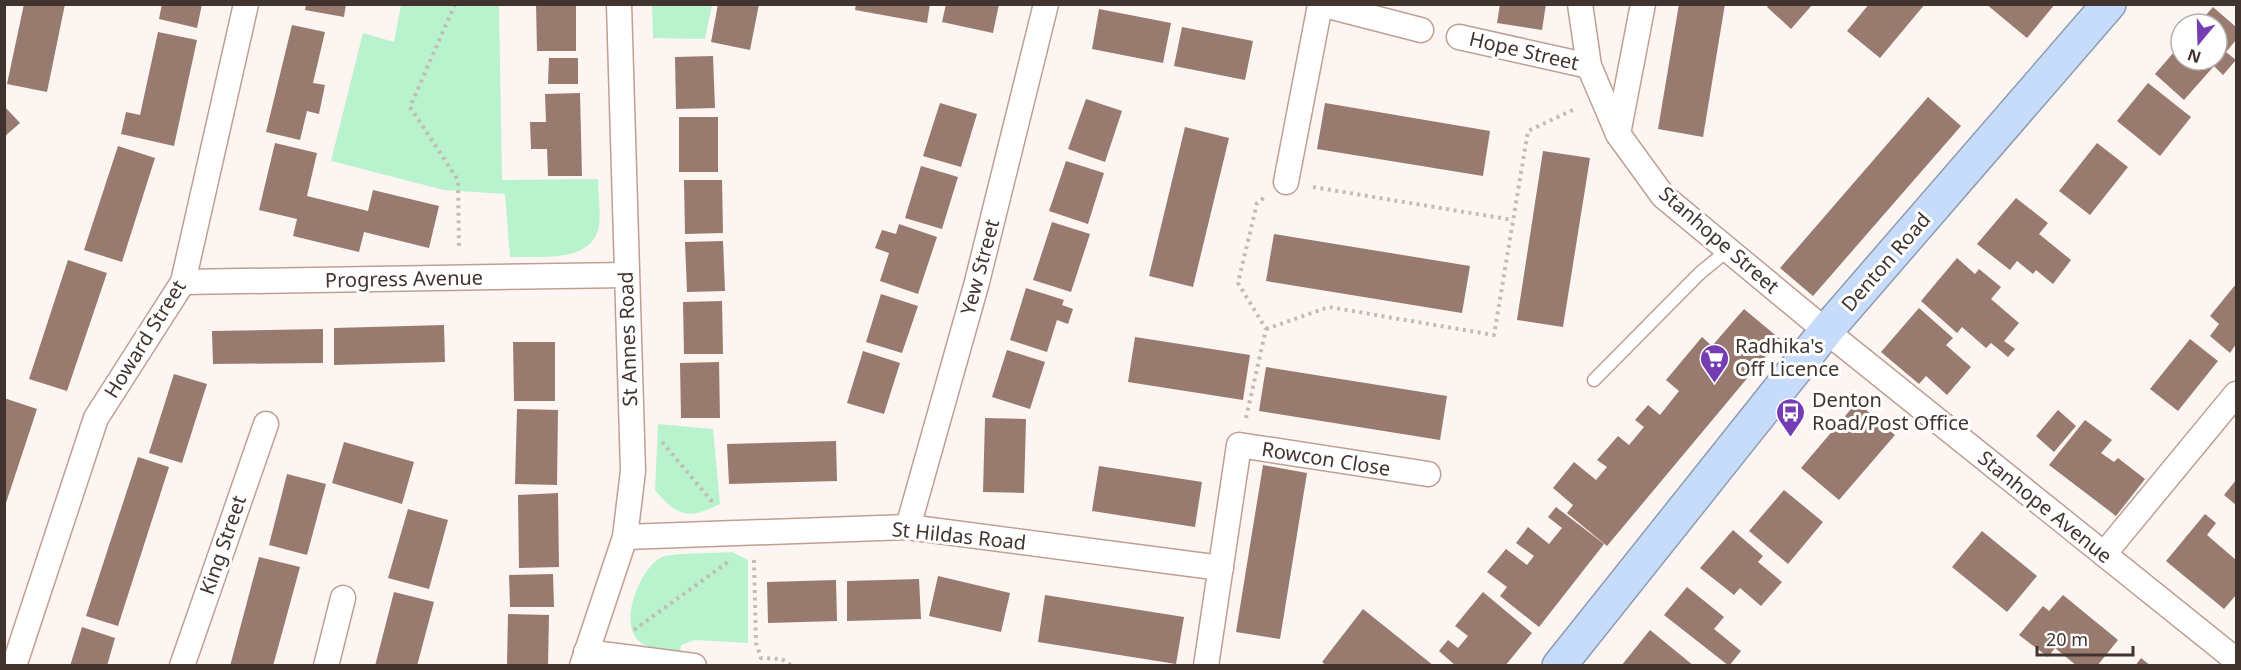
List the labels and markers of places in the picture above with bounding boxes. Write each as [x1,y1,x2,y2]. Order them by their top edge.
place label: Radhika's Off Licence [1735,332,1839,382]
supermarket icon: Radhika's Off Licence [1698,342,1730,384]
place label: Denton Road/Post Office [1812,386,1969,436]
bus stop icon: Denton Road/Post Office [1775,396,1807,438]

